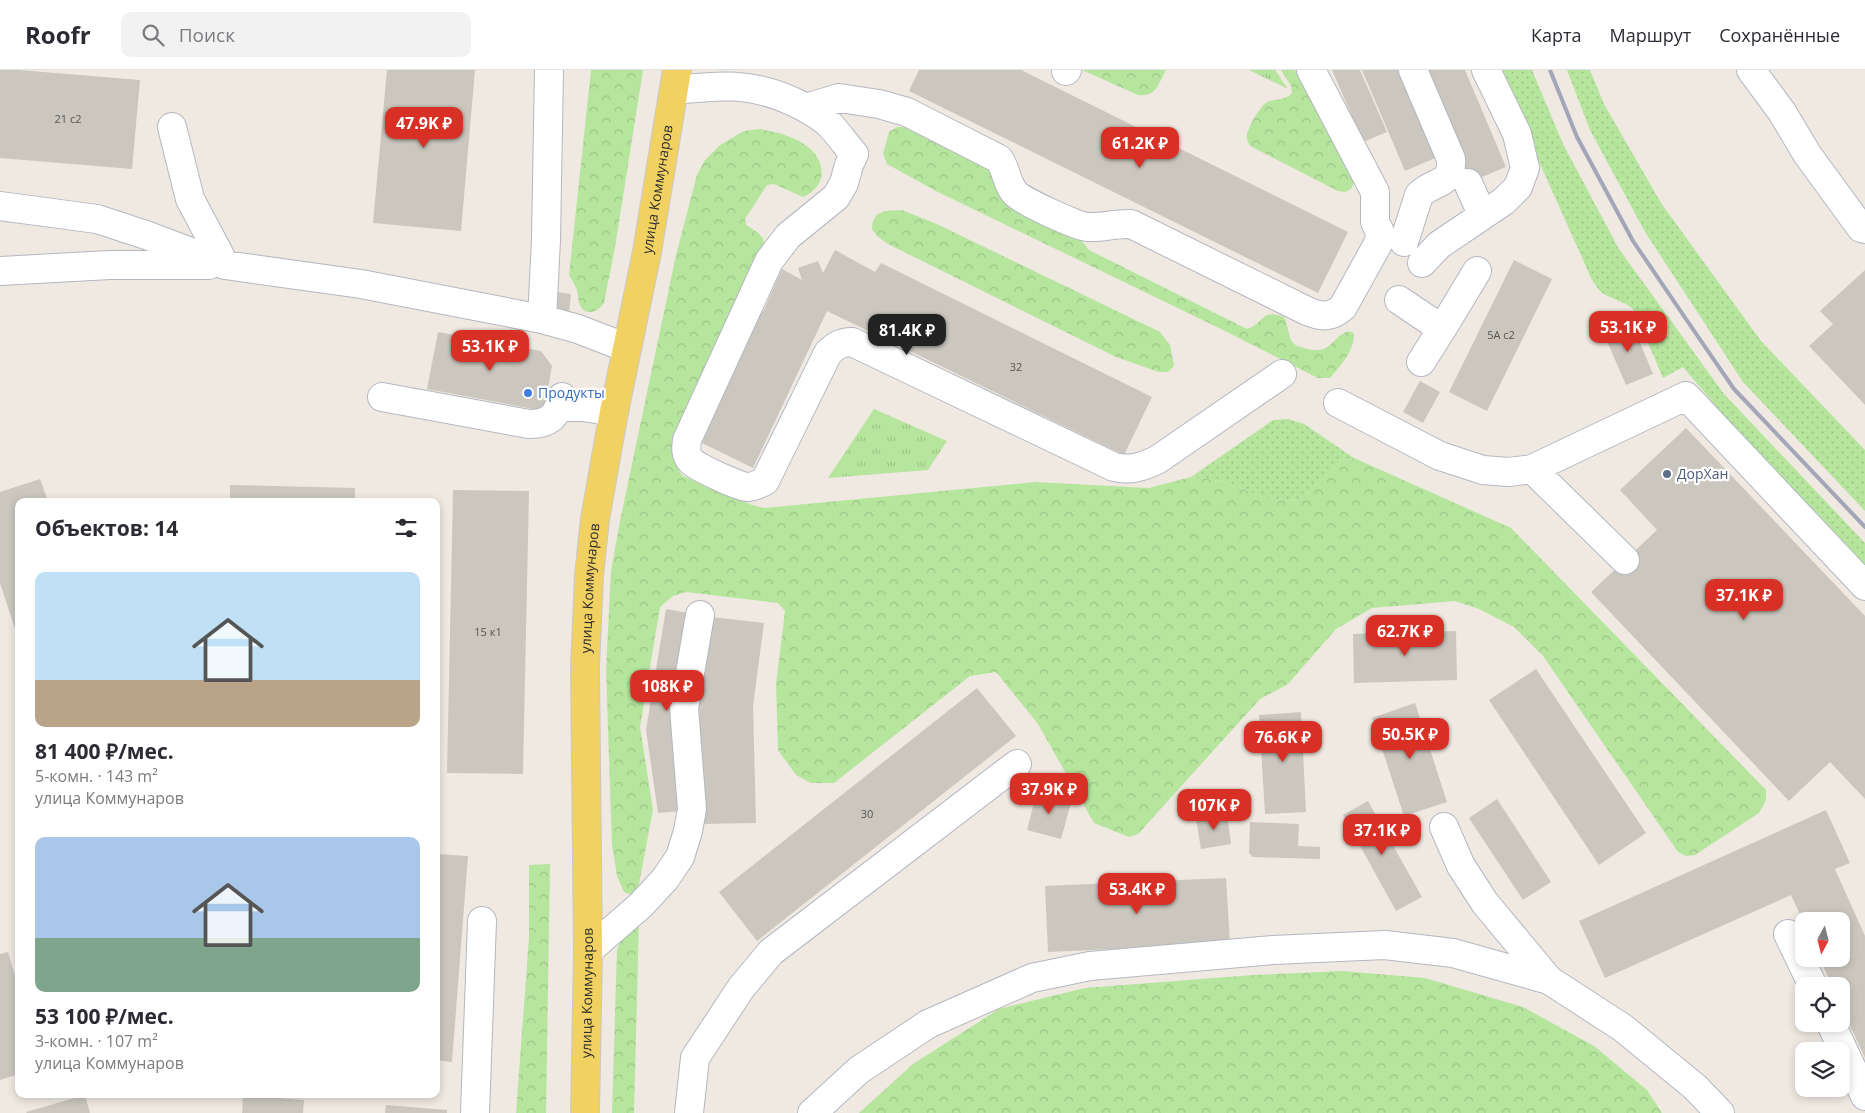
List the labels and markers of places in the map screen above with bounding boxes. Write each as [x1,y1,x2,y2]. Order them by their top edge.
pin: 47.9K ₽ [378,106,470,149]
pin: 61.2K ₽ [1094,126,1186,169]
pin: 53.1K ₽ [1582,310,1674,353]
pin: 81.4K ₽ [861,314,953,356]
pin: 53.1K ₽ [444,330,536,372]
place label: Продукты [538,383,605,402]
marker: Продукты [522,387,534,399]
place label: ДорХан [1677,464,1728,483]
marker: ДорХан [1661,468,1673,480]
pin: 37.1K ₽ [1698,578,1790,621]
pin: 62.7K ₽ [1359,614,1451,657]
pin: 108K ₽ [626,670,708,712]
pin: 50.5K ₽ [1364,718,1456,760]
pin: 76.6K ₽ [1237,720,1329,763]
pin: 37.9K ₽ [1003,772,1095,815]
pin: 107K ₽ [1173,788,1255,831]
pin: 37.1K ₽ [1336,814,1428,856]
pin: 53.4K ₽ [1091,872,1183,915]

